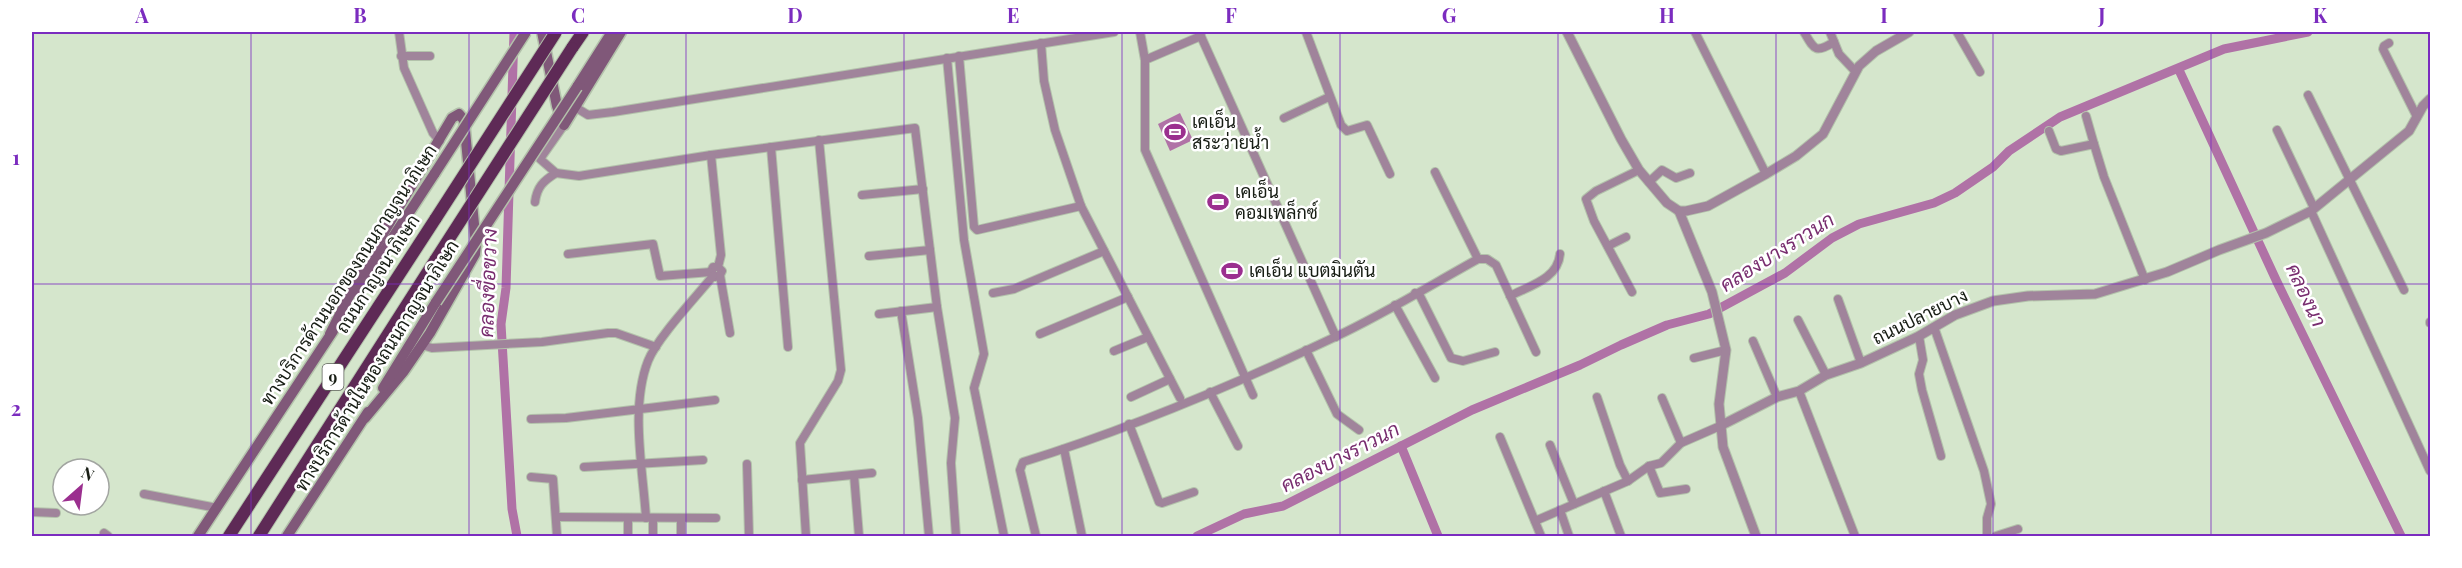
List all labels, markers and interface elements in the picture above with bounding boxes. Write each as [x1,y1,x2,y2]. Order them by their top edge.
text: A [134,1,149,28]
text: B [353,1,367,28]
text: C [571,1,585,28]
text: D [787,1,803,28]
text: E [1007,1,1019,28]
text: F [1225,1,1237,28]
text: G [1442,1,1457,28]
text: H [1659,1,1675,28]
text: I [1880,1,1888,28]
text: J [2097,1,2106,28]
text: K [2313,1,2328,28]
place label: เคเอ็น สระว่ายน้ำ [1192,108,1269,154]
sports icon: เคเอ็น สระว่ายน้ำ [1163,120,1187,144]
street label: ทางบริการด้านนอกของถนนกาญจนาภิเษก [255,139,442,409]
text: 1 [12,143,20,170]
place label: เคเอ็น คอมเพล็กซ์ [1235,178,1318,224]
sports icon: เคเอ็น คอมเพล็กซ์ [1206,190,1230,214]
water label: คลองบางราวนก [1714,205,1839,297]
street label: ถนนกาญจนาภิเษก [330,210,424,337]
water label: คลองขื่อขวาง [469,228,502,338]
street label: ทางบริการด้านในของถนนกาญจนาภิเษก [289,235,464,496]
place label: เคเอ็น แบตมินตัน [1249,257,1375,282]
water label: คลองนา [2281,258,2334,330]
sports icon: เคเอ็น แบตมินตัน [1220,259,1244,283]
street label: ถนนปลายบาง [1868,283,1971,350]
road number: 9 [322,364,344,390]
text: 2 [11,394,21,421]
water label: คลองบางราวนก [1275,414,1403,497]
north arrow [51,457,111,517]
text: N [78,461,99,486]

